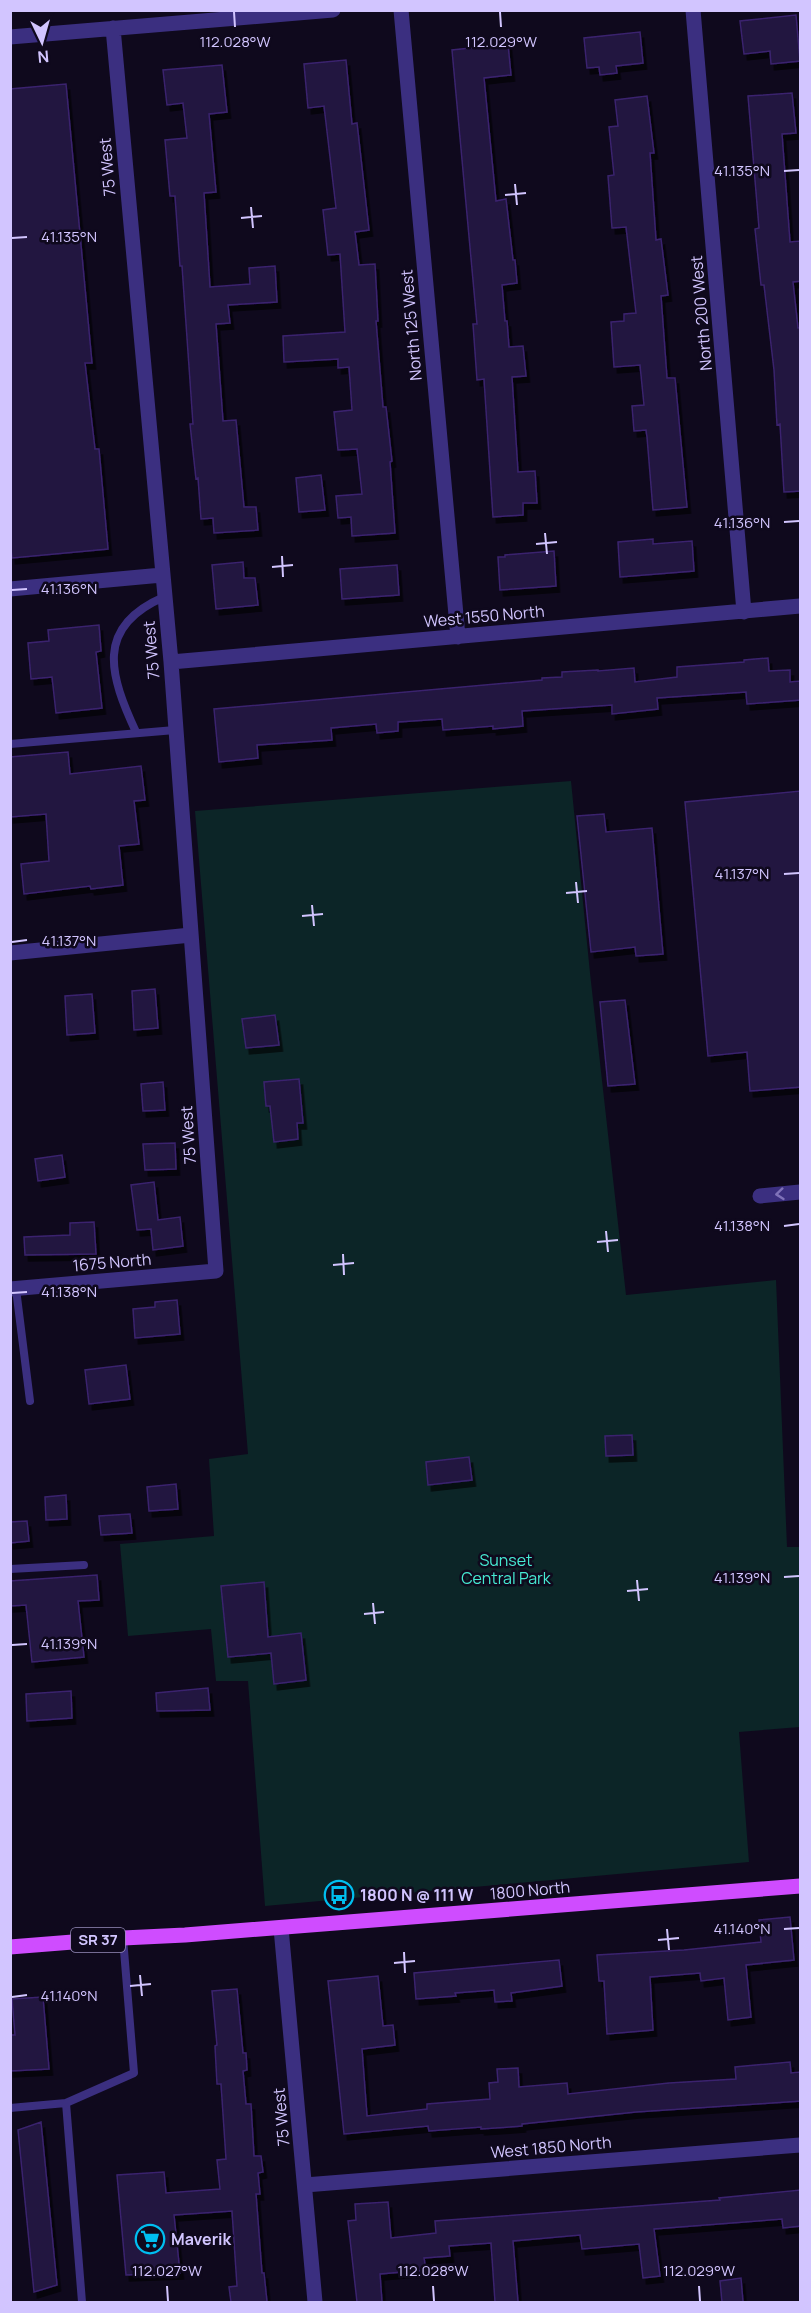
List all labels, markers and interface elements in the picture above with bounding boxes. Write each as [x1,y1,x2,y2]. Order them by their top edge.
north arrow [12,12,72,72]
text: 112.028°W [199,31,271,52]
text: 112.029°W [465,31,537,52]
text: N [37,45,50,68]
street label: 75 West [93,137,121,197]
text: 41.135°N [714,160,770,181]
text: 41.135°N [41,226,97,247]
street label: North 200 West [685,255,717,371]
street label: North 125 West [395,269,427,381]
text: 41.136°N [714,512,770,533]
text: 41.136°N [41,578,97,599]
street label: West 1550 North [423,600,545,632]
street label: 75 West [137,620,165,680]
text: 41.137°N [715,863,769,884]
text: 41.137°N [42,930,96,951]
street label: 75 West [175,1105,201,1165]
one-way arrow [776,1187,785,1200]
text: 41.138°N [714,1215,770,1236]
street label: 1675 North [72,1248,152,1276]
text: 41.138°N [41,1281,97,1302]
park label: Sunset Central Park [461,1549,552,1589]
text: 41.139°N [714,1567,770,1588]
text: 41.139°N [41,1633,97,1654]
street label: 1800 North [489,1876,571,1904]
bus stop icon: 1800 N @ 111 W [323,1879,355,1911]
place label: 1800 N @ 111 W [360,1884,474,1906]
text: 41.140°N [714,1918,770,1939]
road number: SR 37 [71,1928,125,1952]
text: 41.140°N [41,1985,97,2006]
street label: 75 West [267,2087,295,2147]
street label: West 1850 North [490,2131,612,2163]
supermarket icon: Maverik [134,2223,166,2255]
place label: Maverik [171,2228,232,2250]
text: 112.027°W [132,2260,202,2281]
text: 112.028°W [397,2260,469,2281]
text: 112.029°W [663,2260,735,2281]

